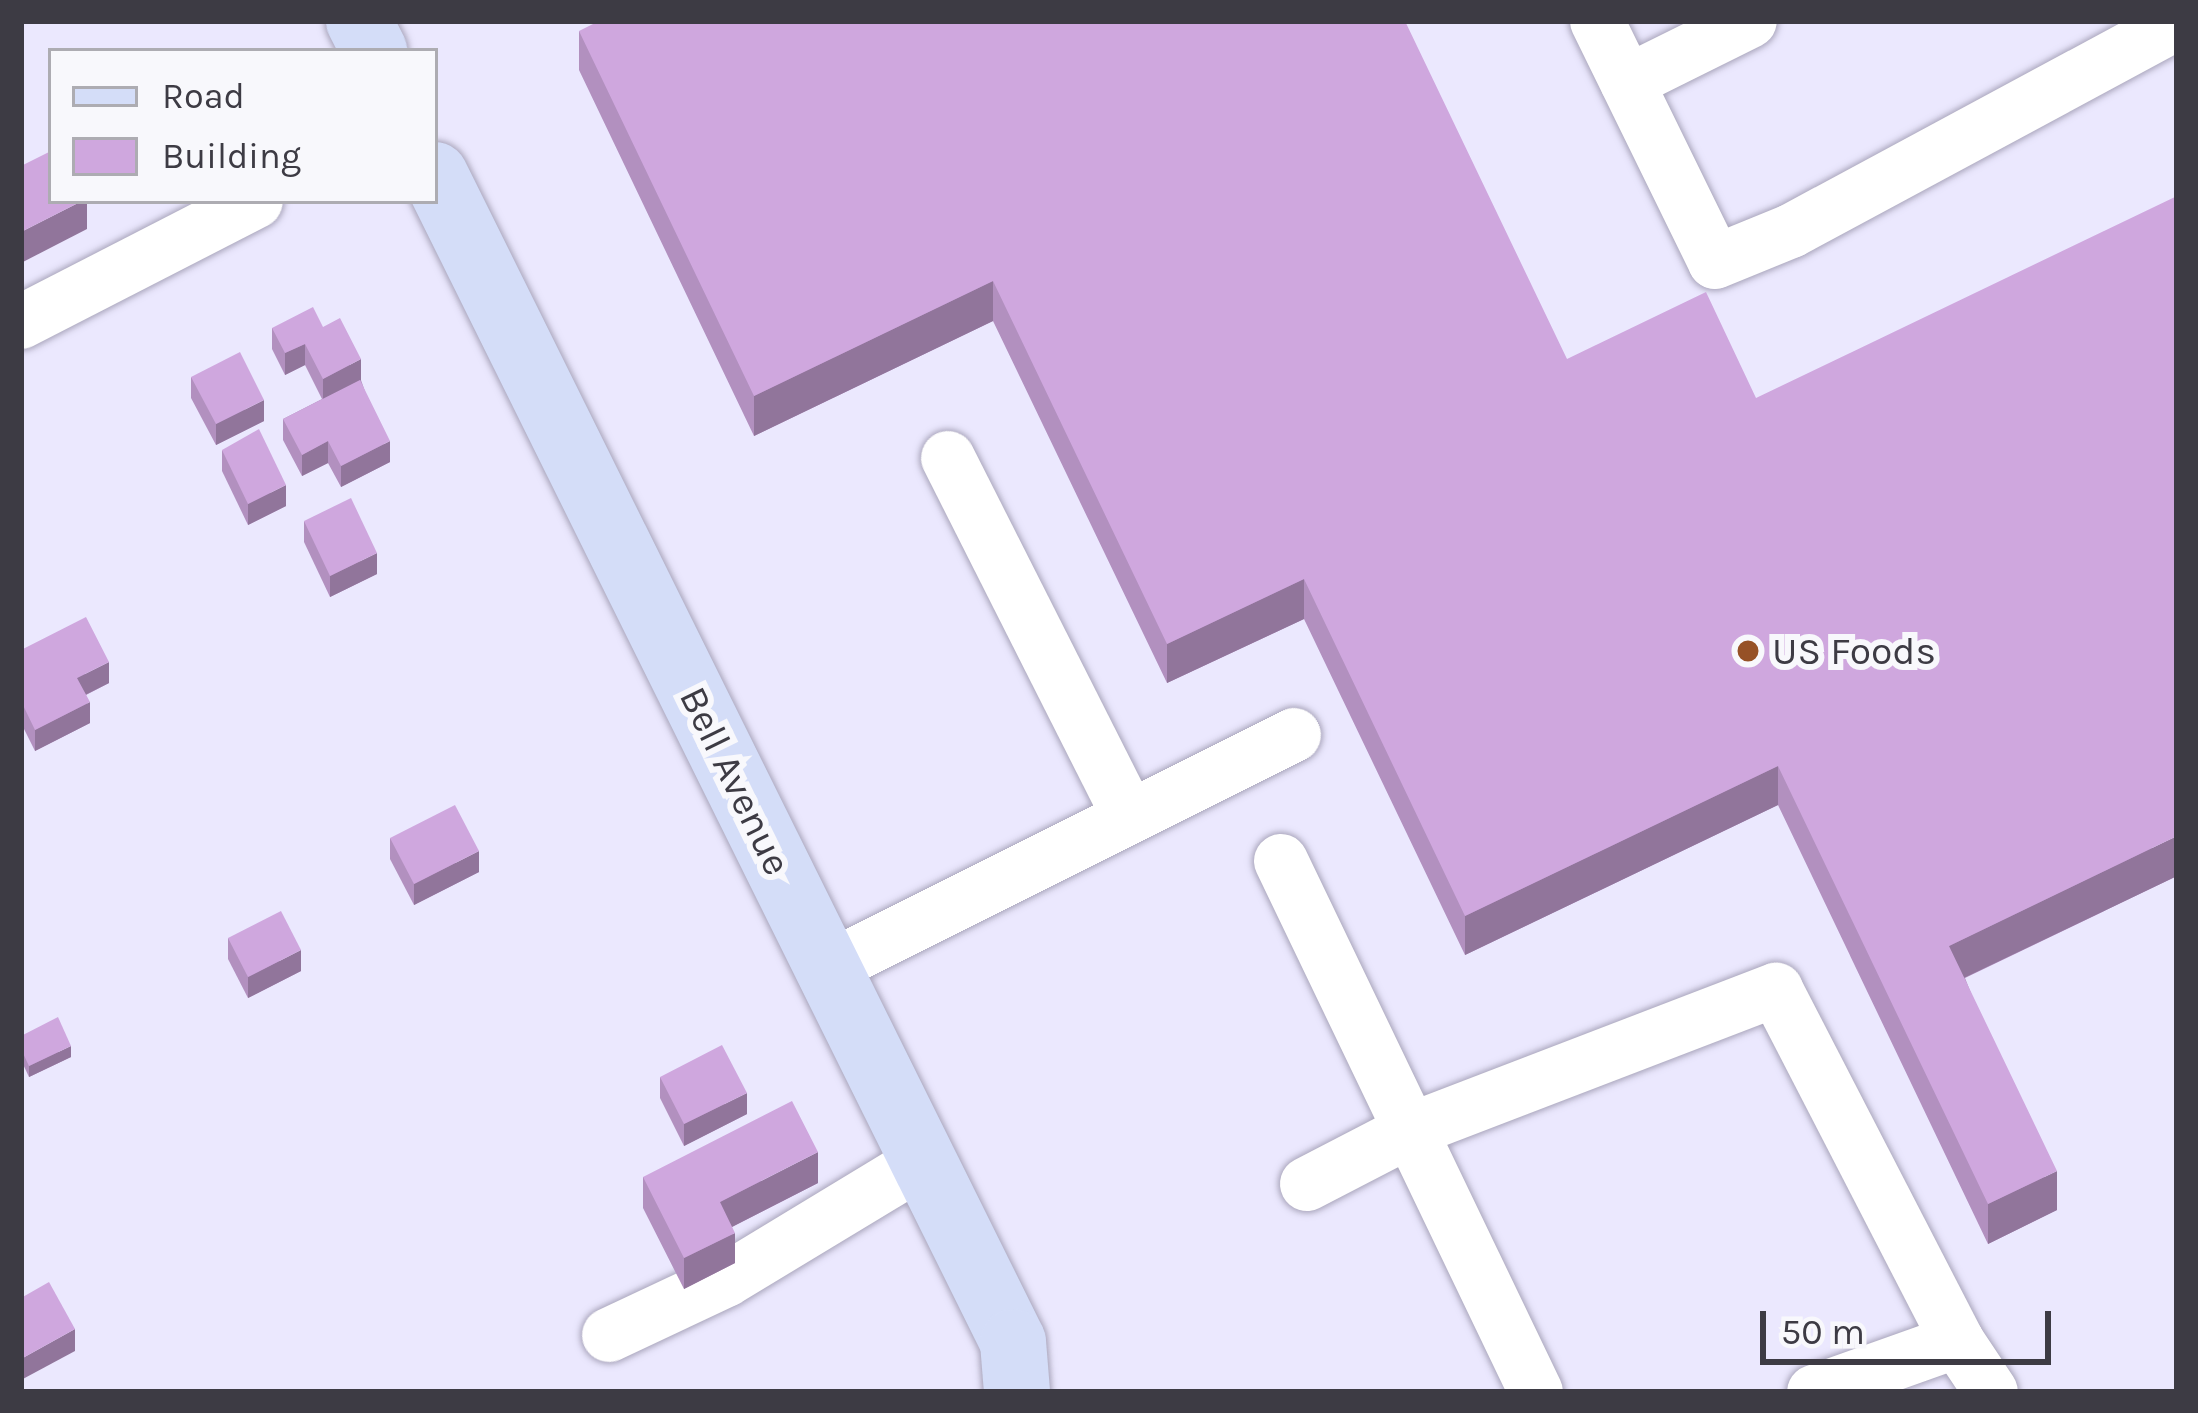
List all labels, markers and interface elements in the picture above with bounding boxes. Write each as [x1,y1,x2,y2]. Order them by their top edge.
legend [48,48,438,204]
text: Road [162,75,245,117]
text: Building [162,135,301,177]
place label: US Foods [1772,628,1936,674]
marker: US Foods [1735,638,1761,664]
street label: Bell Avenue [669,679,801,883]
scale bar [1766,1287,2057,1361]
text: 50 m [1781,1311,1865,1353]

